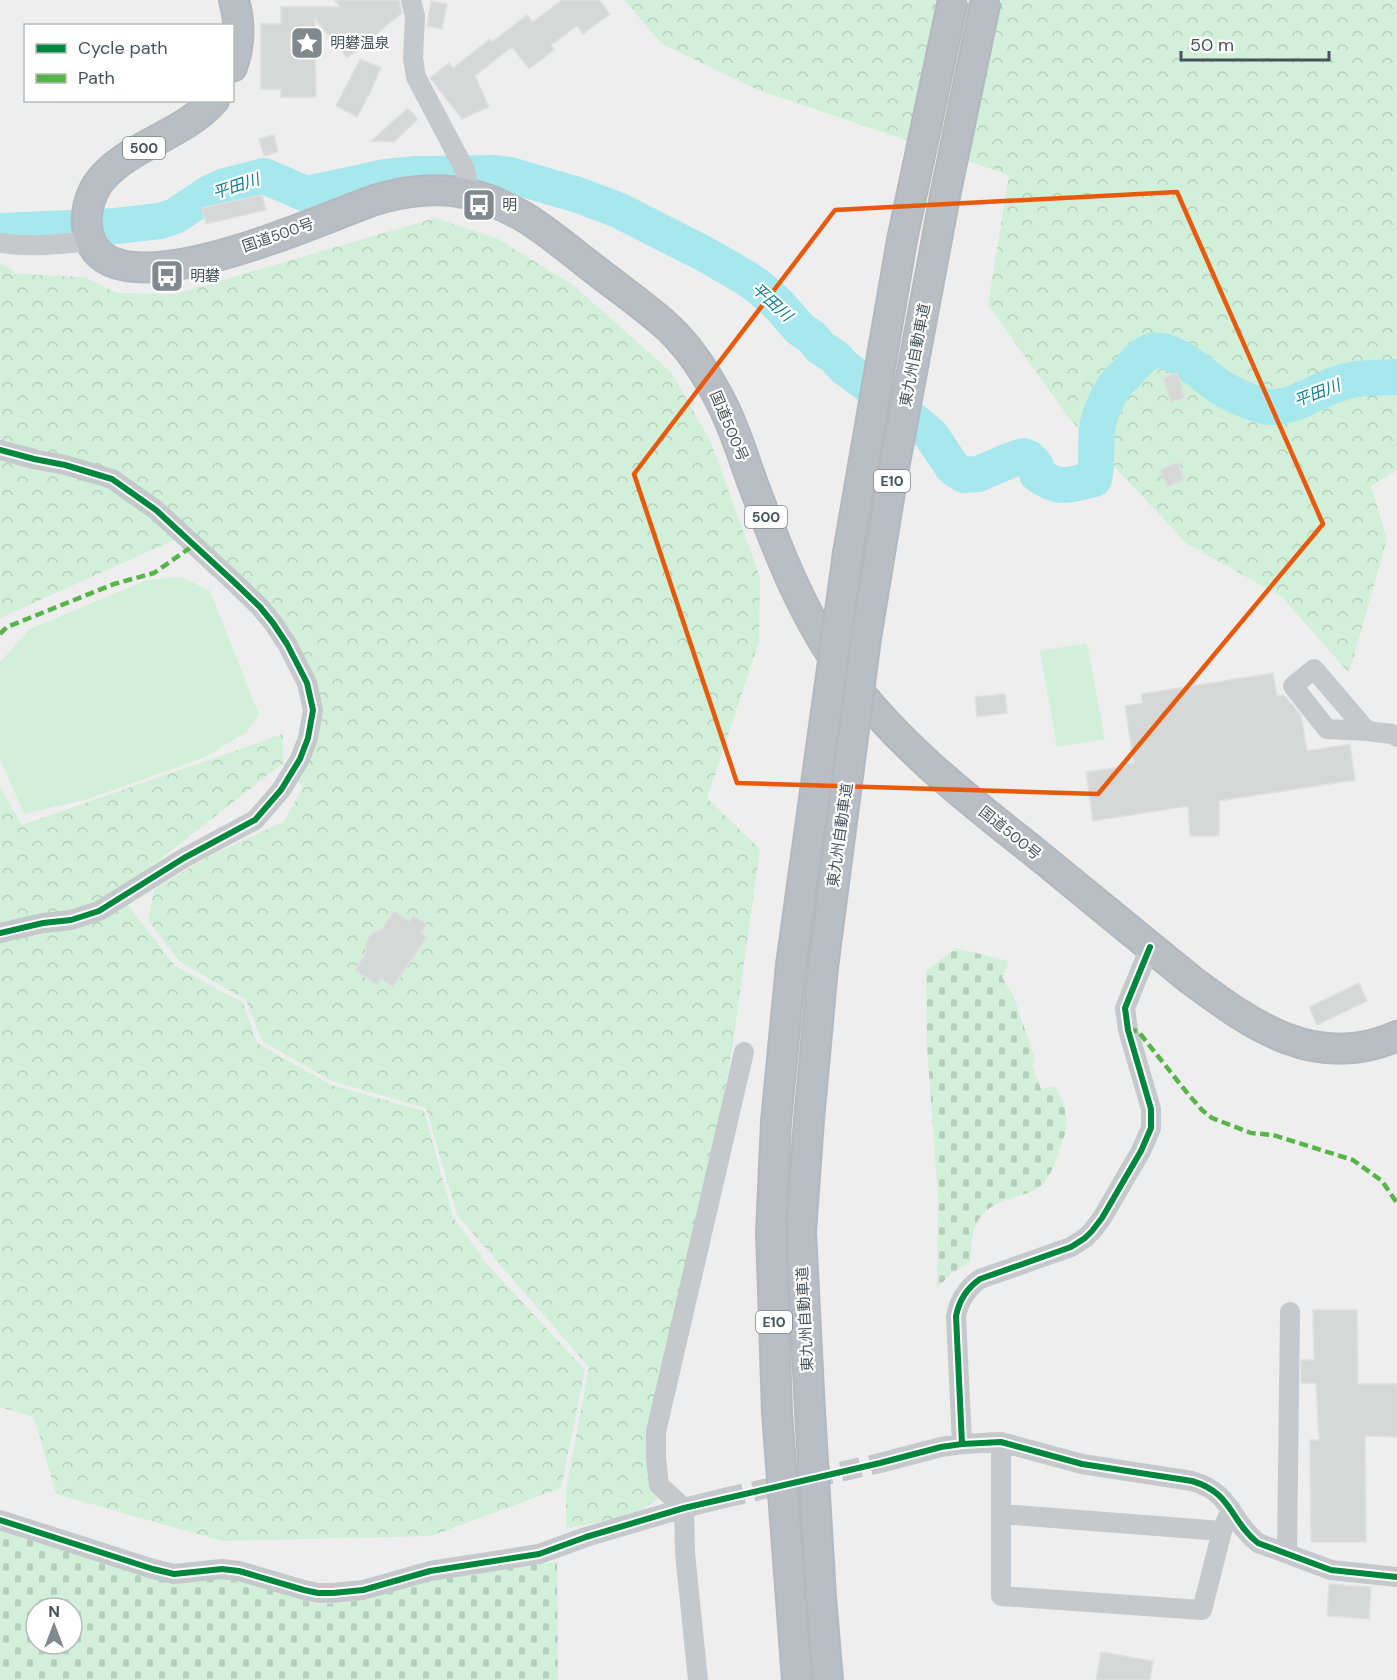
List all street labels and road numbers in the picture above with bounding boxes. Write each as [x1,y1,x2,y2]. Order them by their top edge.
road number: 500 [123,137,165,159]
street label: 国道500号 [239,213,317,257]
street label: 東九州自動車道 [895,302,935,408]
street label: 国道500号 [705,388,753,464]
road number: E10 [874,470,910,492]
road number: 500 [745,506,787,528]
street label: 東九州自動車道 [823,782,857,888]
street label: 国道500号 [975,802,1045,864]
street label: 東九州自動車道 [792,1266,818,1372]
road number: E10 [756,1311,792,1333]

